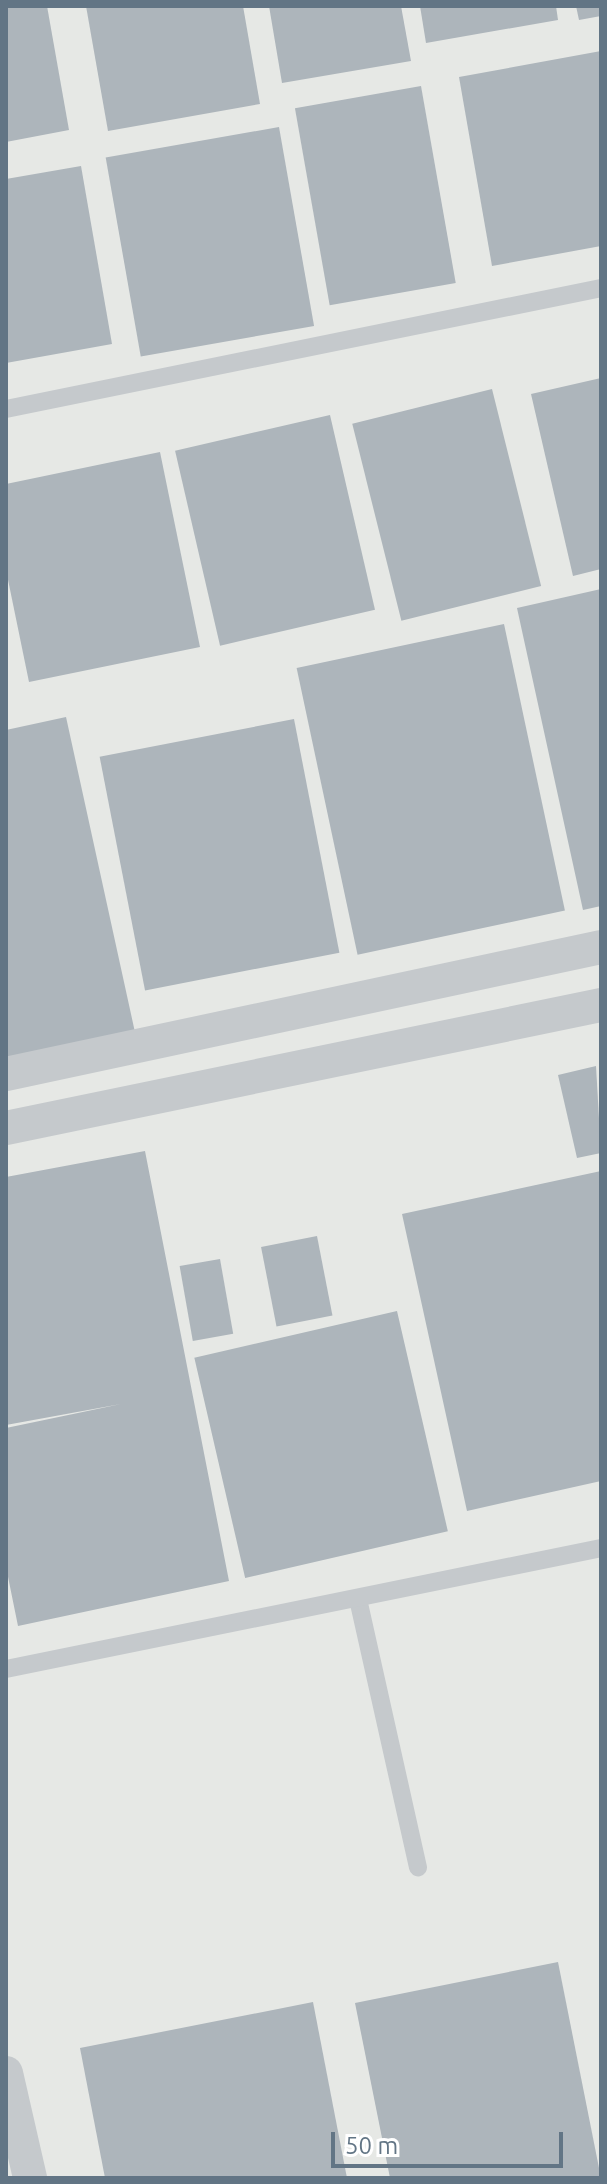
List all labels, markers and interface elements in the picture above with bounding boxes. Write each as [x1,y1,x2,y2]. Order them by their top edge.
scale bar [335,2116,567,2166]
text: 50 m [345,2132,398,2159]

